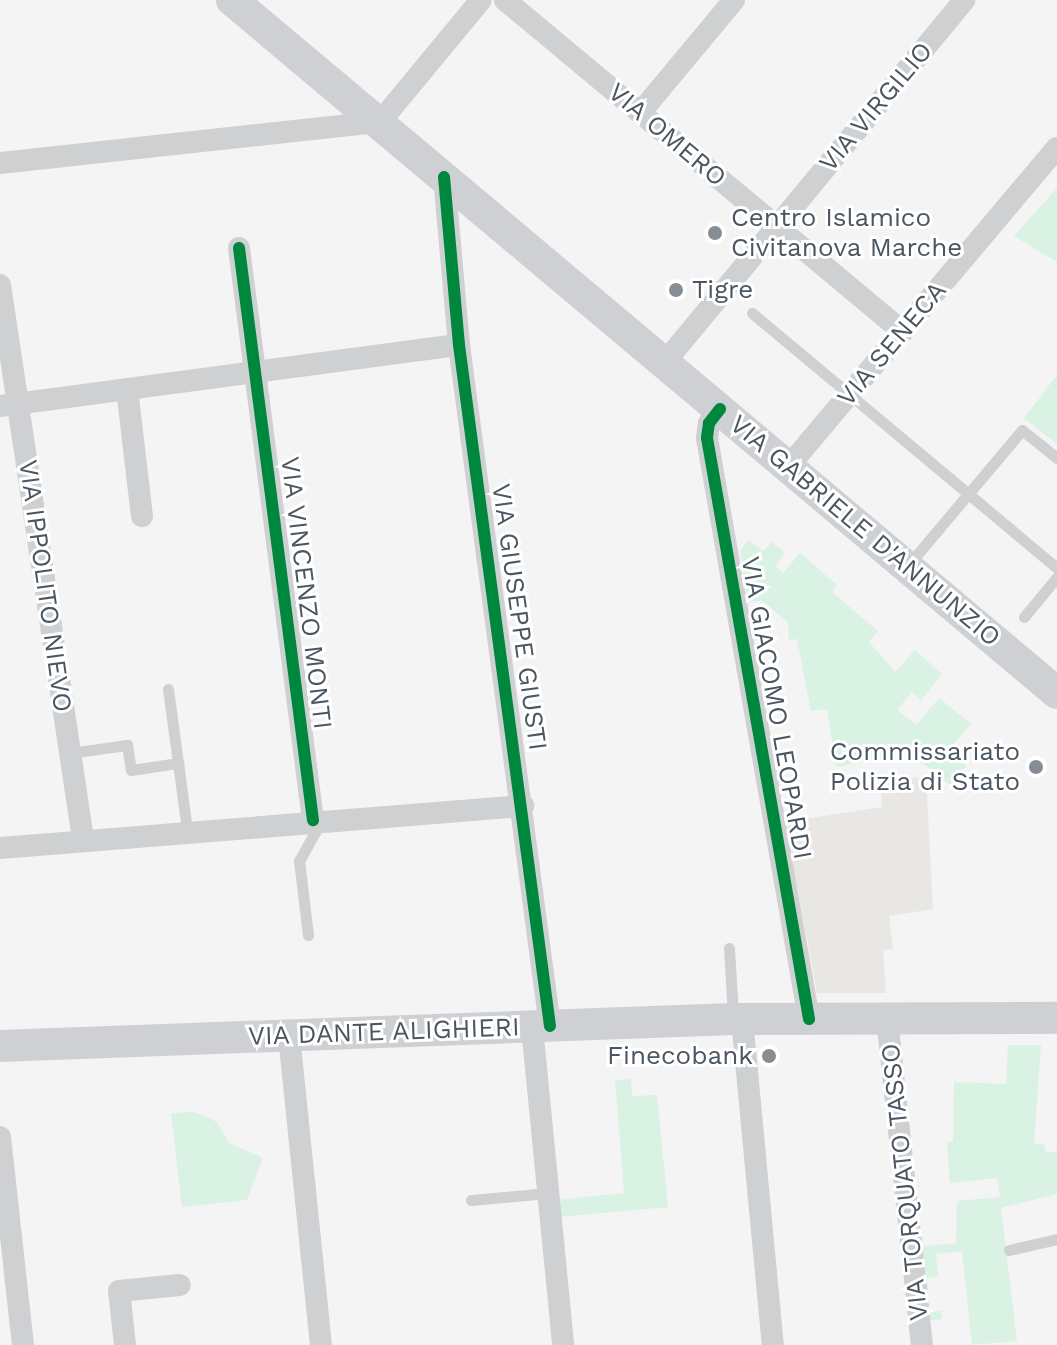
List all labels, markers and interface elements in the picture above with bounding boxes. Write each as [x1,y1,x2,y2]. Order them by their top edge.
street label: VIA VIRGILIO [812,35,940,179]
street label: VIA OMERO [601,76,733,194]
place label: Centro Islamico Civitanova Marche [731,202,963,264]
marker: Centro Islamico Civitanova Marche [706,224,724,242]
place label: Tigre [692,274,753,306]
street label: VIA SENECA [831,275,953,413]
marker: Tigre [667,281,685,299]
street label: VIA GABRIELE D'ANNUNZIO [723,408,1007,654]
street label: VIA VINCENZO MONTI [274,454,338,732]
street label: VIA IPPOLITO NIEVO [12,457,78,715]
street label: VIA GIUSEPPE GIUSTI [485,481,553,753]
street label: VIA GIACOMO LEOPARDI [734,554,818,862]
place label: Commissariato Polizia di Stato [829,736,1020,798]
marker: Commissariato Polizia di Stato [1027,758,1045,776]
street label: VIA DANTE ALIGHIERI [247,1012,521,1052]
place label: Finecobank [607,1040,753,1072]
street label: VIA TORQUATO TASSO [875,1041,935,1323]
marker: Finecobank [760,1047,778,1065]

